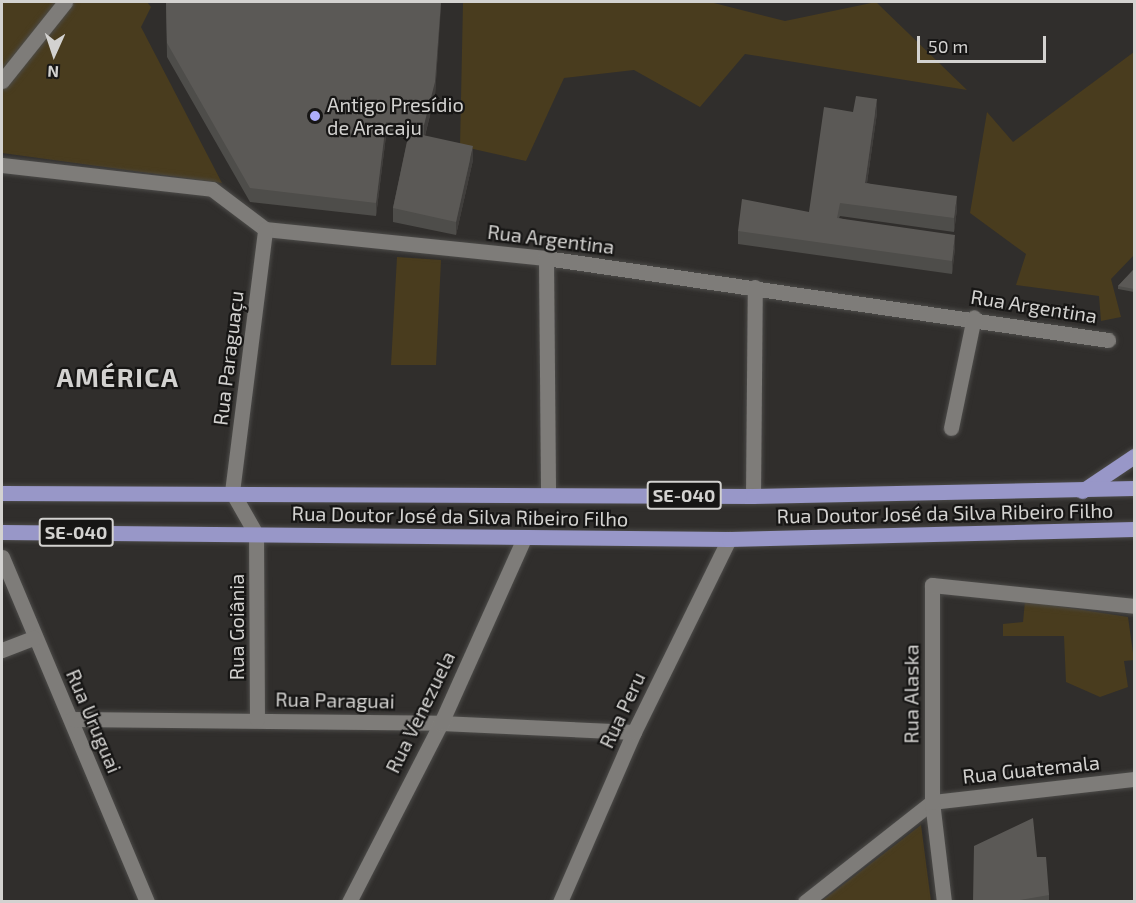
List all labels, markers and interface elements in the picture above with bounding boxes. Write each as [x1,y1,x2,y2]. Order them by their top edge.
north arrow [24,24,84,84]
scale bar [920,24,1049,62]
text: 50 m [928,35,968,57]
text: N [47,63,59,82]
place label: Antigo Presídio de Aracaju [327,92,464,139]
marker: Antigo Presídio de Aracaju [308,109,322,123]
street label: Rua Argentina [486,219,616,259]
street label: Rua Argentina [969,284,1099,328]
street label: Rua Paraguaçu [208,289,248,427]
district label: AMÉRICA [57,361,179,393]
road number: SE-040 [646,480,722,510]
street label: Rua Doutor José da Silva Ribeiro Filho [776,498,1114,528]
street label: Rua Doutor José da Silva Ribeiro Filho [291,501,629,531]
road number: SE-040 [38,517,113,547]
street label: Rua Goiânia [224,574,248,680]
street label: Rua Alaska [899,644,923,744]
street label: Rua Venezuela [380,647,460,777]
street label: Rua Uruguai [61,665,127,777]
street label: Rua Peru [594,668,650,752]
street label: Rua Paraguai [275,687,395,713]
street label: Rua Guatemala [961,750,1101,788]

